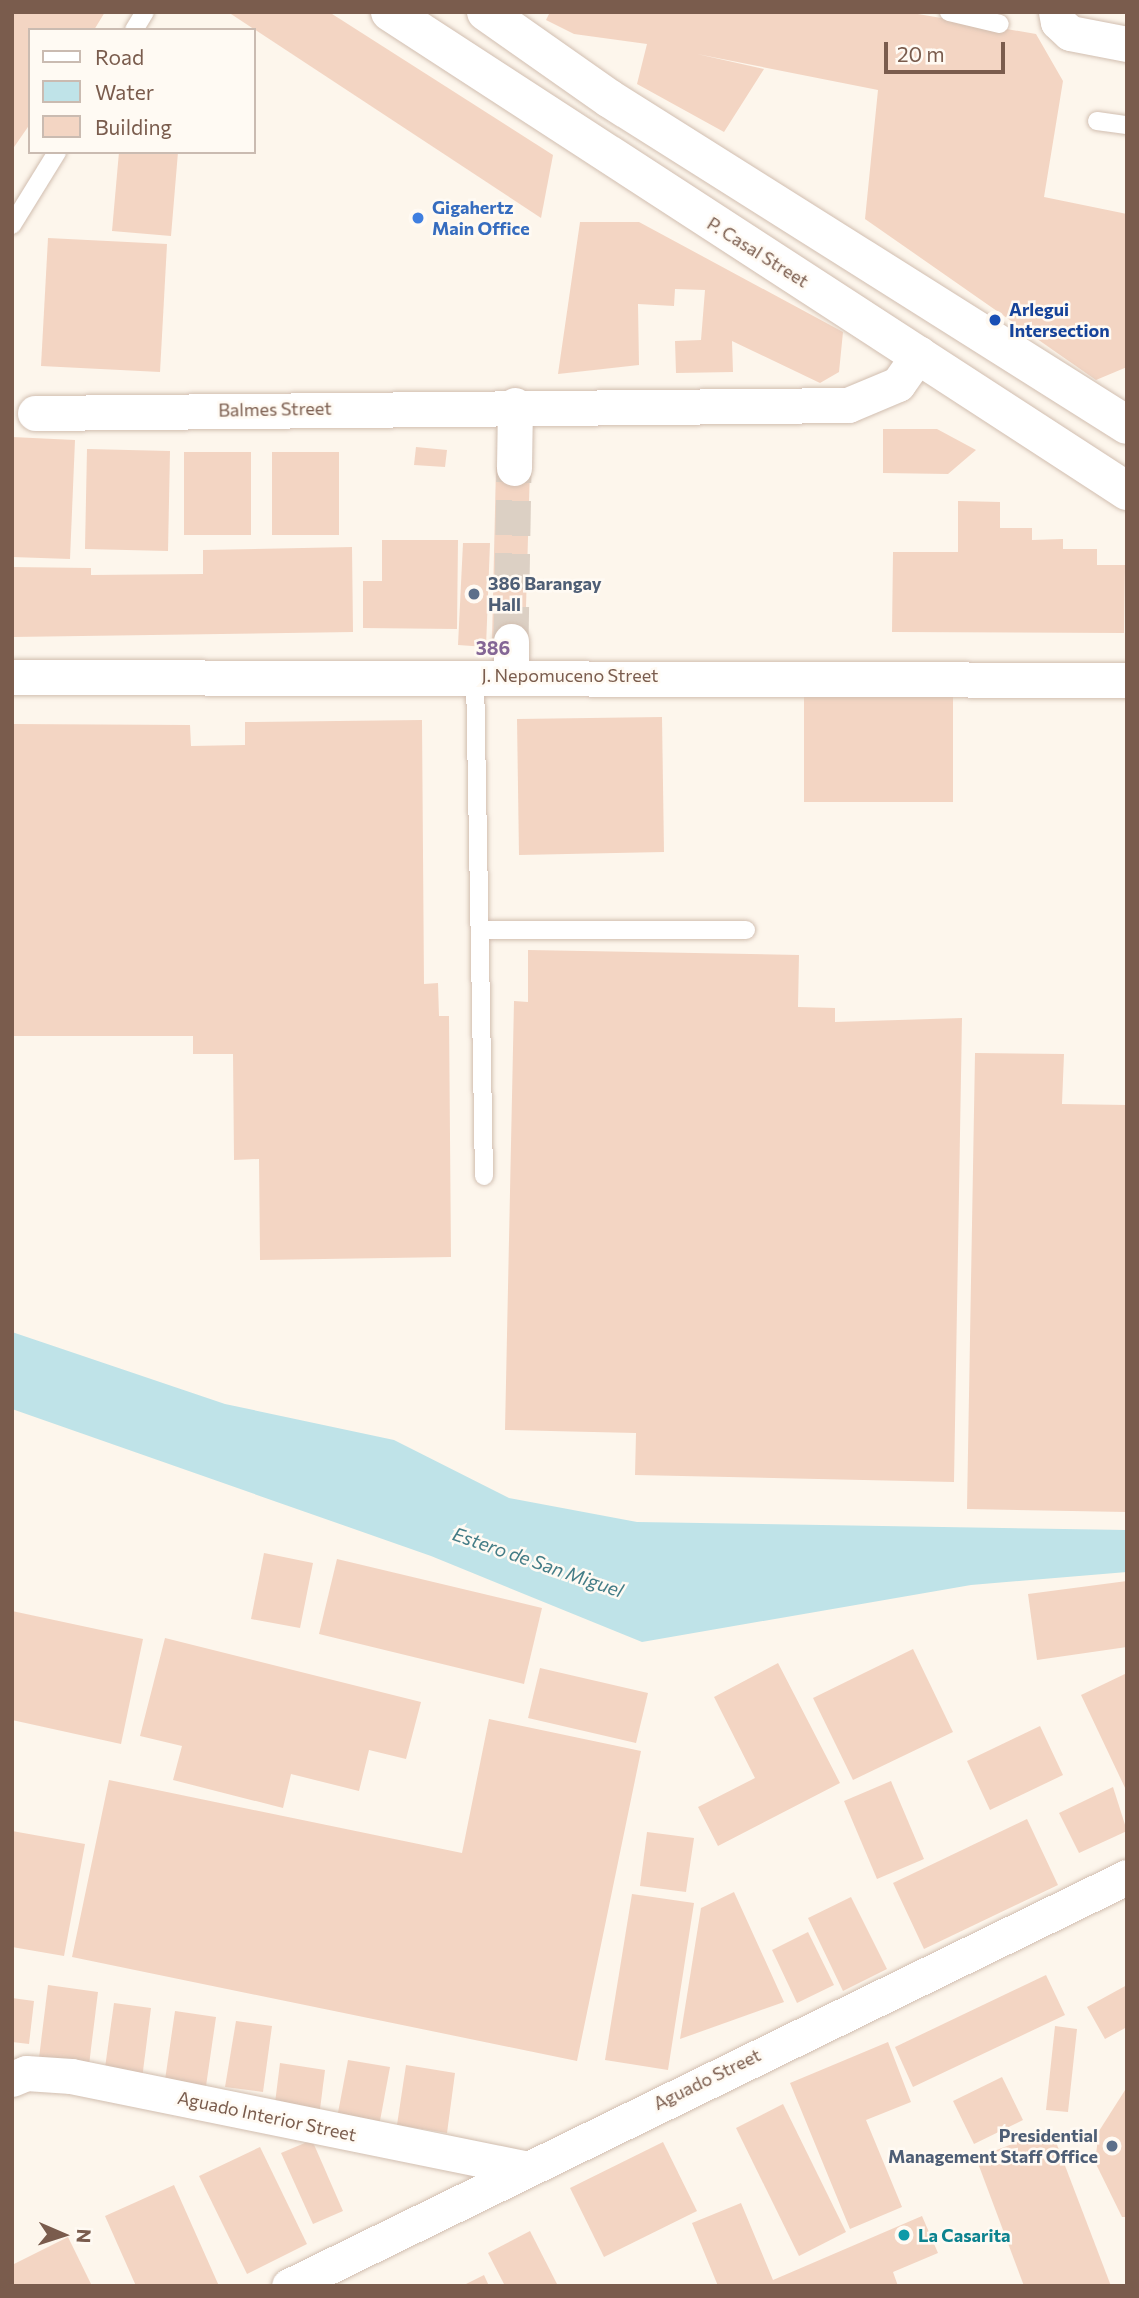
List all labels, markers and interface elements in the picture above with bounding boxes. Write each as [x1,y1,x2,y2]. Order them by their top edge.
legend [28,28,256,154]
scale bar [887,28,1008,72]
text: 20 m [897,41,945,66]
text: Road [95,44,144,69]
text: Water [95,79,154,104]
text: Building [95,114,172,139]
place label: Gigahertz Main Office [432,197,530,240]
marker: Gigahertz Main Office [410,210,426,226]
street label: P. Casal Street [703,212,813,292]
place label: Arlegui Intersection [1009,299,1110,342]
marker: Arlegui Intersection [987,312,1003,328]
street label: Balmes Street [218,397,332,421]
place label: 386 Barangay Hall [488,573,602,616]
marker: 386 Barangay Hall [466,586,482,602]
district label: 386 [476,637,510,659]
street label: J. Nepomuceno Street [482,664,658,686]
water label: Estero de San Miguel [450,1522,626,1602]
street label: Aguado Street [650,2044,764,2114]
street label: Aguado Interior Street [176,2087,358,2145]
place label: Presidential Management Staff Office [888,2125,1098,2168]
marker: Presidential Management Staff Office [1104,2138,1120,2154]
north arrow [28,2200,98,2270]
place label: La Casarita [918,2224,1011,2246]
marker: La Casarita [896,2227,912,2243]
text: N [73,2228,96,2244]

